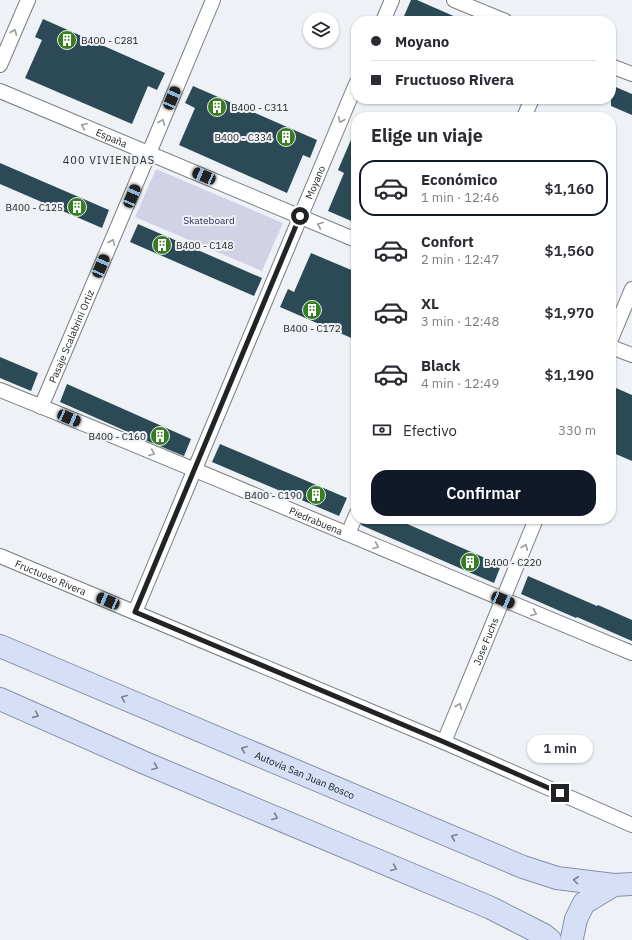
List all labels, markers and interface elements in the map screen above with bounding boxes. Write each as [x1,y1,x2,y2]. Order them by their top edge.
map controls [303,12,339,48]
button: layers [303,12,339,48]
one-way arrow [9,29,17,37]
building icon: B400 - C281 [56,29,78,51]
text: Moyano [395,32,449,51]
place label: B400 - C281 [81,34,138,47]
text: Fructuoso Rivera [395,70,514,89]
car [162,85,182,111]
building icon: B400 - C311 [206,96,228,118]
place label: B400 - C311 [231,101,288,114]
one-way arrow [338,116,346,124]
one-way arrow [158,119,166,126]
one-way arrow [80,123,88,131]
text: Elige un viaje [371,124,483,147]
street label: España [94,125,130,150]
building icon: B400 - C334 [275,126,297,148]
place label: B400 - C334 [215,131,272,144]
district label: 400 VIVIENDAS [63,153,155,167]
street label: Moyano [302,163,328,201]
car [191,166,217,186]
icon: car [373,170,409,206]
text: Económico [421,170,497,189]
text: $1,160 [545,179,594,198]
car [122,183,142,209]
text: 1 min · 12:46 [421,189,499,206]
building icon: B400 - C125 [66,196,88,218]
place label: B400 - C125 [6,201,63,214]
route start [291,207,309,225]
park label: Skateboard [183,214,235,227]
one-way arrow [317,221,324,229]
icon: car [373,232,409,268]
text: Confort [421,232,474,251]
building icon: B400 - C148 [151,234,173,256]
one-way arrow [107,239,115,246]
place label: B400 - C148 [176,239,233,252]
text: $1,560 [545,241,594,260]
text: 2 min · 12:47 [421,251,499,268]
car [91,253,111,279]
street label: Pasaje Scalabrini Ortiz [46,287,97,385]
icon: car [373,294,409,330]
text: XL [421,294,439,313]
building icon: B400 - C172 [301,299,323,321]
text: $1,970 [545,303,594,322]
text: 3 min · 12:48 [421,313,499,330]
place label: B400 - C172 [283,322,341,335]
icon: car [373,356,409,392]
text: Black [421,356,461,375]
text: $1,190 [545,365,594,384]
text: 4 min · 12:49 [421,375,499,392]
car [56,408,82,428]
icon: cash [371,419,393,441]
text: Efectivo [403,421,457,440]
text: 330 m [558,422,596,439]
building icon: B400 - C160 [149,425,171,447]
place label: B400 - C160 [89,430,146,443]
one-way arrow [148,448,156,456]
button: Confirmar [371,470,596,516]
building icon: B400 - C190 [305,484,327,506]
place label: B400 - C190 [245,489,302,502]
street label: Piedrabuena [287,504,345,538]
one-way arrow [372,541,379,549]
one-way arrow [520,543,528,551]
building icon: B400 - C220 [459,551,481,573]
place label: B400 - C220 [484,556,541,569]
street label: Fructuoso Rivera [13,557,89,598]
car [490,590,516,610]
car [95,591,121,611]
one-way arrow [530,608,538,616]
street label: Jose Fuchs [470,615,501,667]
one-way arrow [120,695,128,703]
one-way arrow [454,702,462,709]
one-way arrow [31,710,39,718]
callout: 1 min [527,735,593,763]
text: 1 min [543,740,577,757]
one-way arrow [240,745,247,753]
street label: Autovía San Juan Bosco [253,748,357,802]
one-way arrow [150,762,158,770]
route end [551,784,569,802]
one-way arrow [271,813,278,821]
one-way arrow [450,834,457,842]
one-way arrow [391,863,398,871]
one-way arrow [573,876,579,885]

